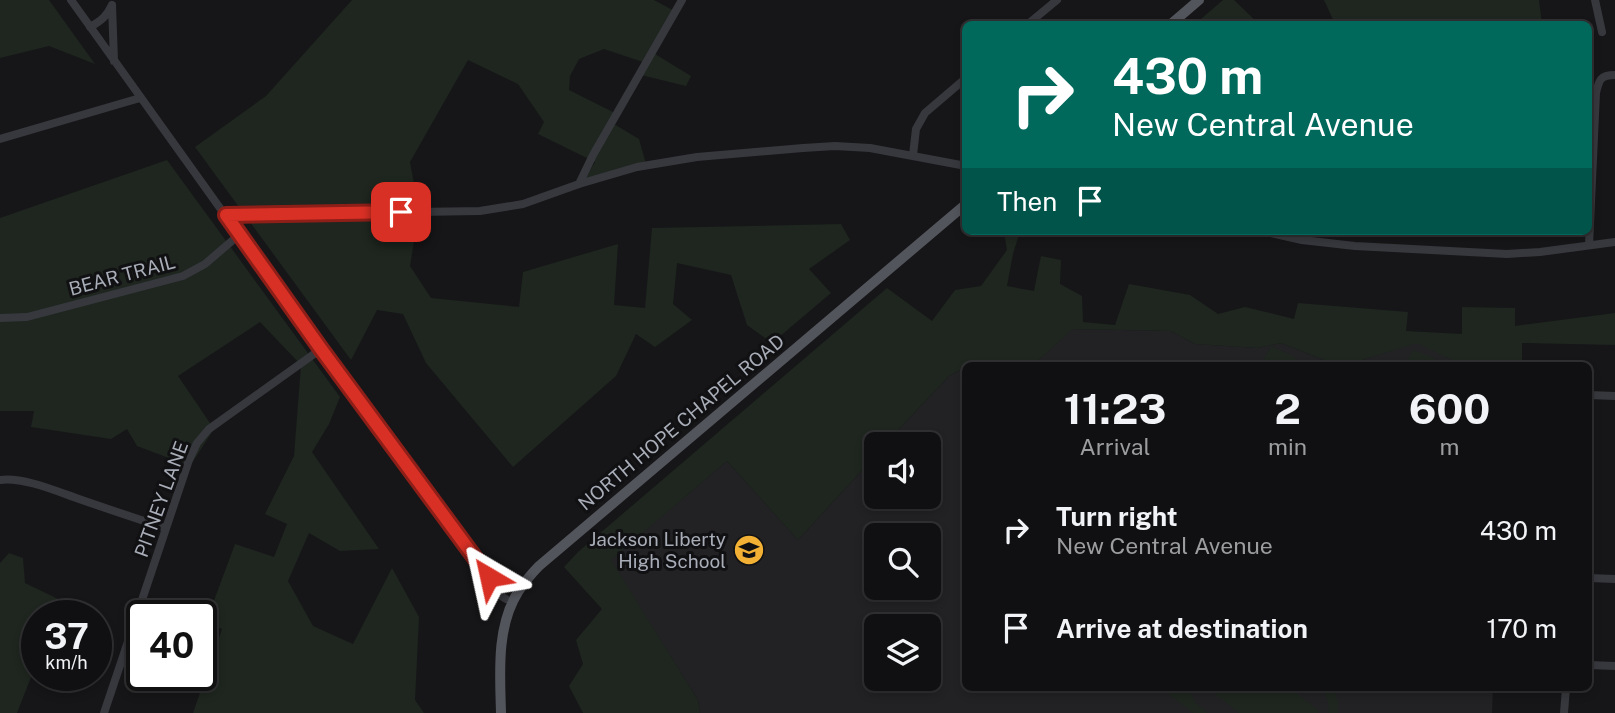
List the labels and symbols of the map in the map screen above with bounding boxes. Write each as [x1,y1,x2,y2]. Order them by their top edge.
pin [371,182,431,242]
street label: BEAR TRAIL [66,250,178,300]
street label: NORTH HOPE CHAPEL ROAD [574,329,788,515]
street label: PITNEY LANE [130,438,192,560]
place label: Jackson Liberty High School [589,528,726,572]
school or university icon: Jackson Liberty High School [732,533,766,567]
position arrow [452,540,526,614]
speed limit sign: 40 [126,600,217,691]

